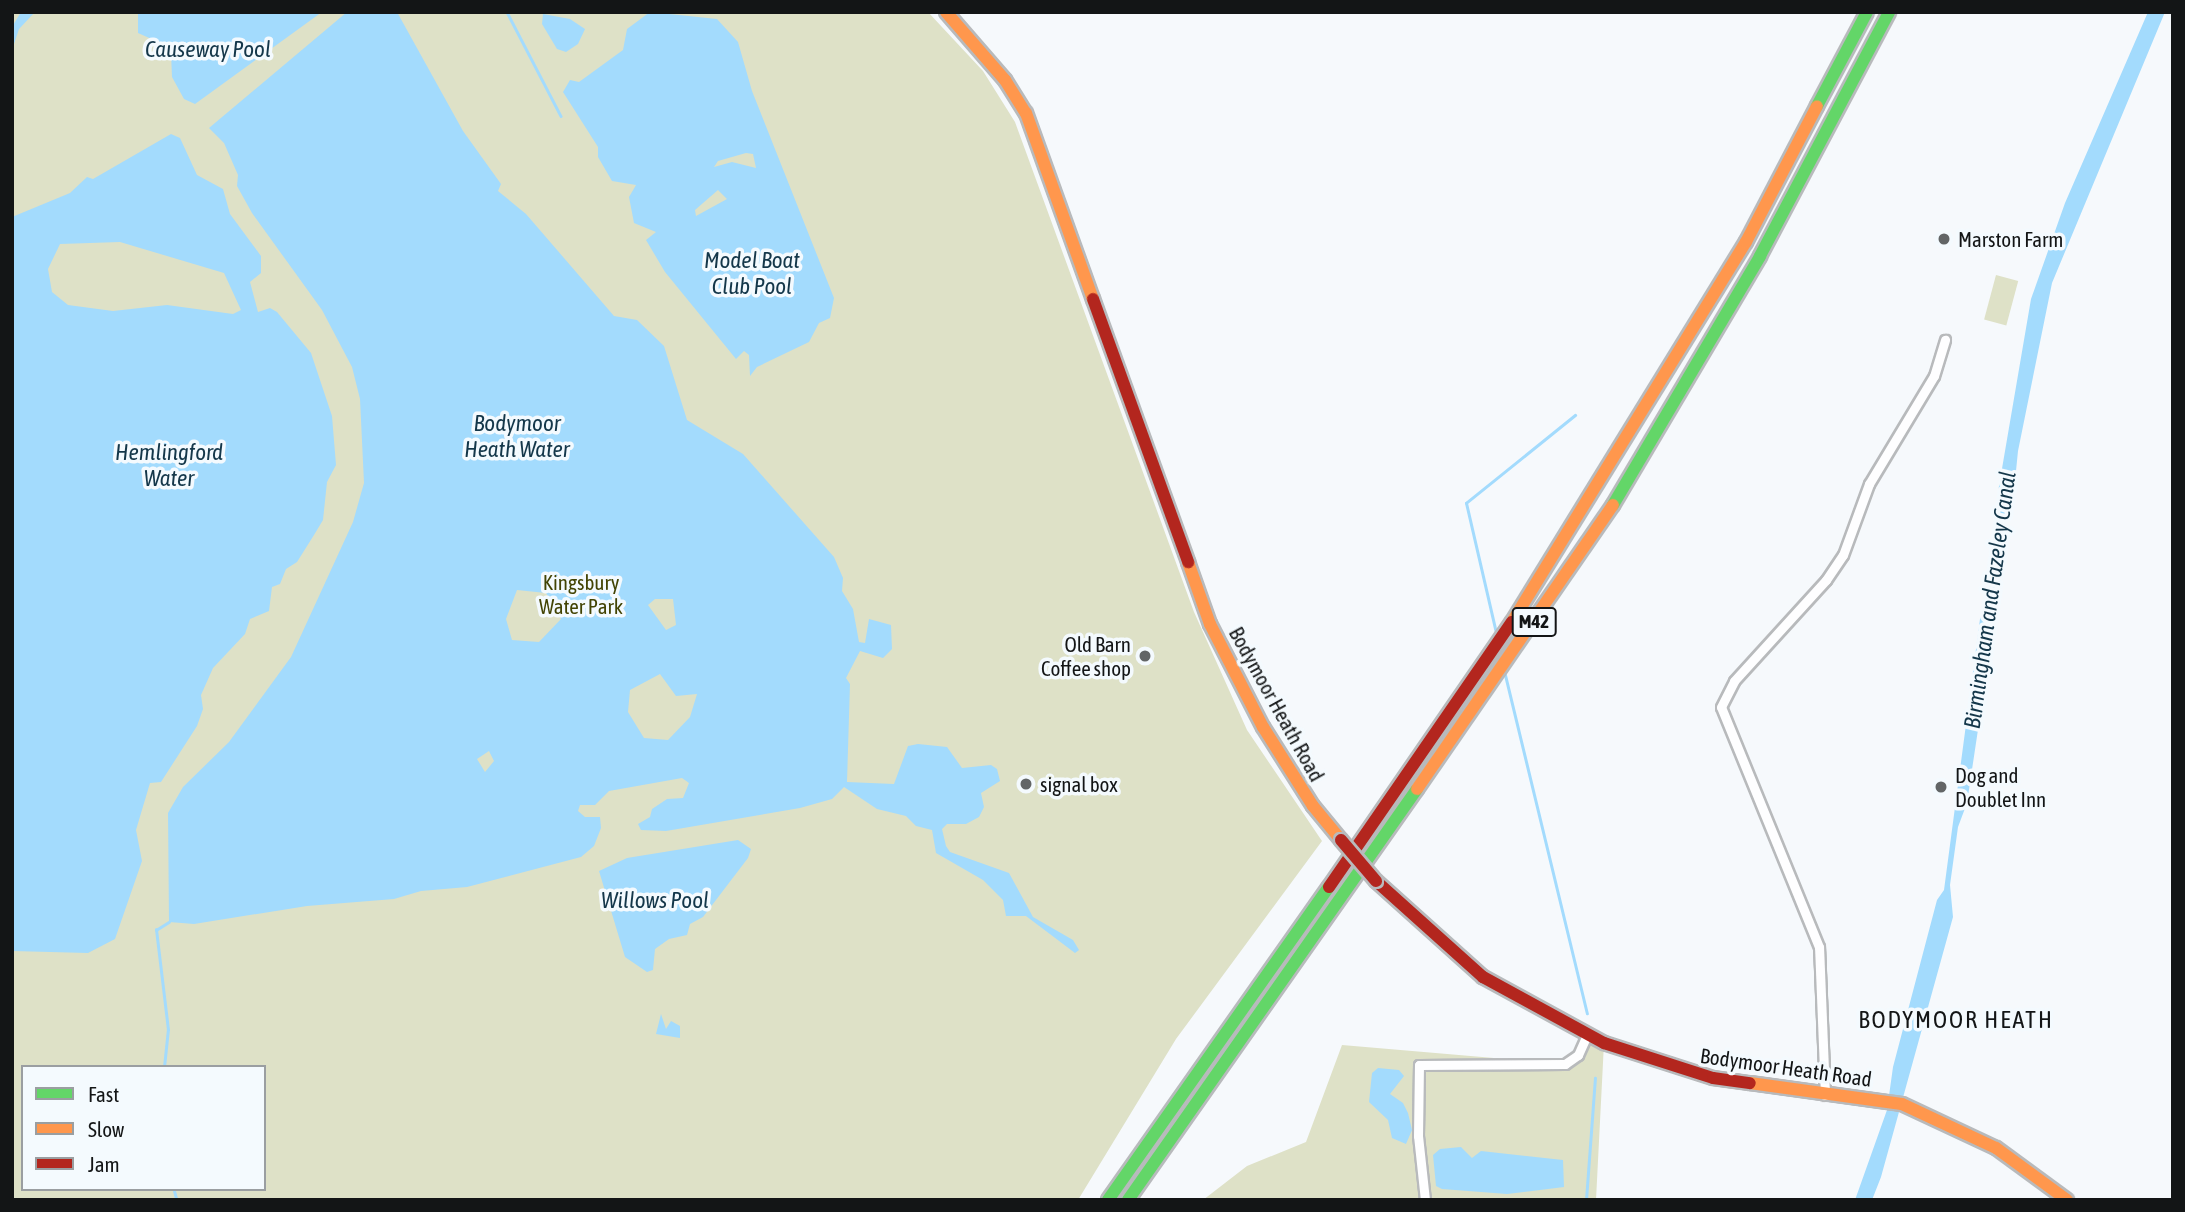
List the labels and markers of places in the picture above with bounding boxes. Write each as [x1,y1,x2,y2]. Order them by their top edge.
place label: Marston Farm [1958,226,2063,252]
marker: Marston Farm [1936,231,1952,247]
place label: Old Barn Coffee shop [1041,631,1131,681]
marker: Old Barn Coffee shop [1137,648,1153,664]
place label: Dog and Doublet Inn [1955,762,2046,812]
place label: signal box [1040,771,1118,797]
marker: signal box [1018,776,1034,792]
marker: Dog and Doublet Inn [1933,779,1949,795]

